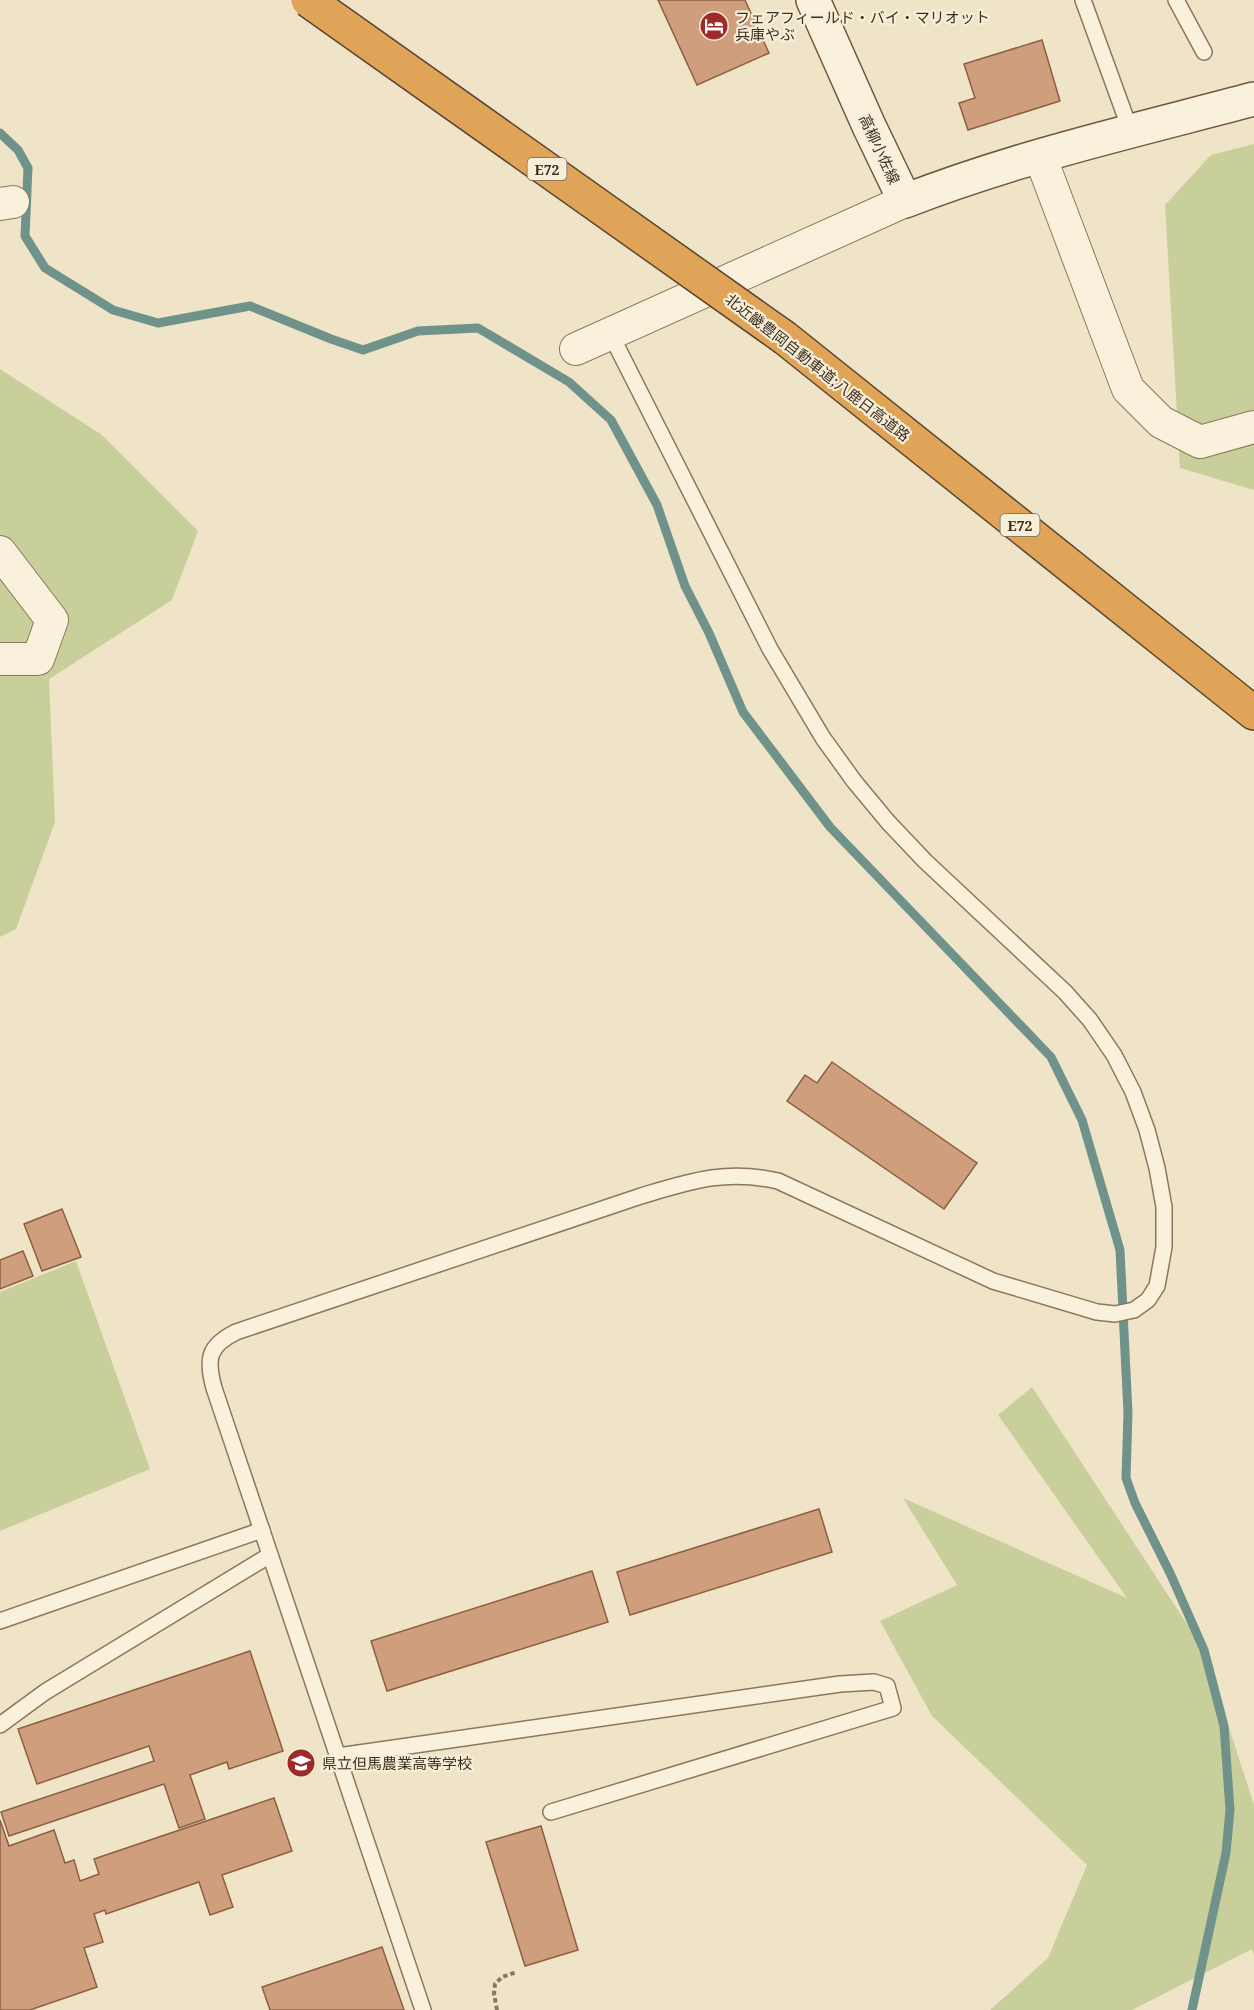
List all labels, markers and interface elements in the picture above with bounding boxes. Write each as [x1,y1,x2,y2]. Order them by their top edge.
place label: フェアフィールド・バイ・マリオット 兵庫やぶ [735,7,990,44]
hotel icon: フェアフィールド・バイ・マリオット 兵庫やぶ [698,10,730,42]
street label: 高柳小佐線 [855,111,905,187]
road number: E72 [528,158,566,180]
street label: 北近畿豊岡自動車道;八鹿日高道路 [721,289,915,445]
road number: E72 [1000,514,1040,536]
school or university icon: 県立但馬農業高等学校 [285,1747,317,1779]
place label: 県立但馬農業高等学校 [322,1753,472,1773]

